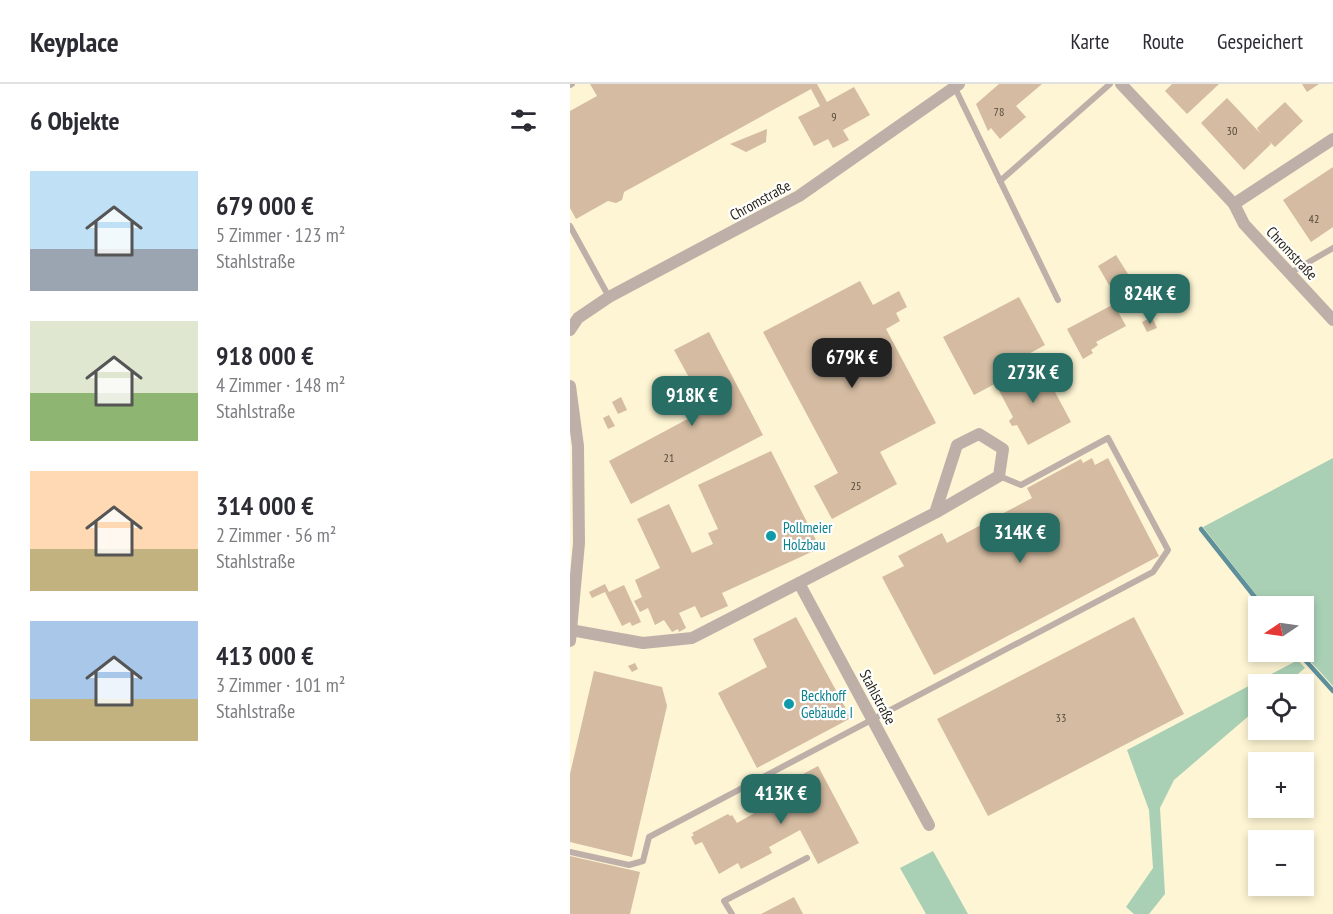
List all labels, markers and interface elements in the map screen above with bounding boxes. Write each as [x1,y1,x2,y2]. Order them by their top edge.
text: Keyplace [30,23,119,60]
text: Karte [1071,28,1109,55]
text: Route [1142,28,1184,55]
text: Gespeichert [1217,28,1303,55]
text: 6 Objekte [30,104,120,137]
icon: filters [507,104,540,137]
house number: 78 [994,104,1004,119]
house number: 9 [831,109,837,124]
house number: 30 [1227,123,1237,138]
street label: Chromstraße [726,176,794,224]
text: 679 000 € [216,189,314,222]
icon: home [78,195,150,267]
house number: 42 [1309,211,1319,226]
text: 5 Zimmer · 123 m² [216,222,345,248]
street label: Chromstraße [1262,222,1322,284]
text: Stahlstraße [216,248,295,274]
pin: 824K € [1101,274,1199,325]
text: 824K € [1124,280,1176,306]
pin: 679K € [803,338,901,389]
text: 918 000 € [216,339,314,372]
text: 679K € [826,344,878,370]
icon: home [78,345,150,417]
pin: 273K € [984,353,1082,404]
text: 273K € [1007,359,1059,385]
text: 4 Zimmer · 148 m² [216,372,345,398]
pin: 918K € [643,376,741,427]
text: 918K € [666,382,718,408]
text: Stahlstraße [216,398,295,424]
house number: 21 [664,450,674,465]
house number: 25 [851,478,861,493]
text: 314 000 € [216,489,314,522]
icon: home [78,495,150,567]
pin: 314K € [971,513,1069,564]
place label: Pollmeier Holzbau [783,518,833,554]
text: 314K € [994,519,1046,545]
text: 2 Zimmer · 56 m² [216,522,336,548]
marker: Pollmeier Holzbau [764,529,778,543]
text: Stahlstraße [216,548,295,574]
north arrow [1248,596,1314,662]
map controls [1248,596,1314,896]
text: 413 000 € [216,639,314,672]
icon: home [78,645,150,717]
street label: Stahlstraße [856,666,900,728]
text: 3 Zimmer · 101 m² [216,672,345,698]
button: locate [1248,674,1314,740]
place label: Beckhoff Gebäude I [801,686,853,722]
marker: Beckhoff Gebäude I [782,697,796,711]
text: Stahlstraße [216,698,295,724]
house number: 33 [1056,710,1066,725]
button: + [1248,752,1314,818]
pin: 413K € [732,774,830,825]
text: 413K € [755,780,807,806]
button: − [1248,830,1314,896]

